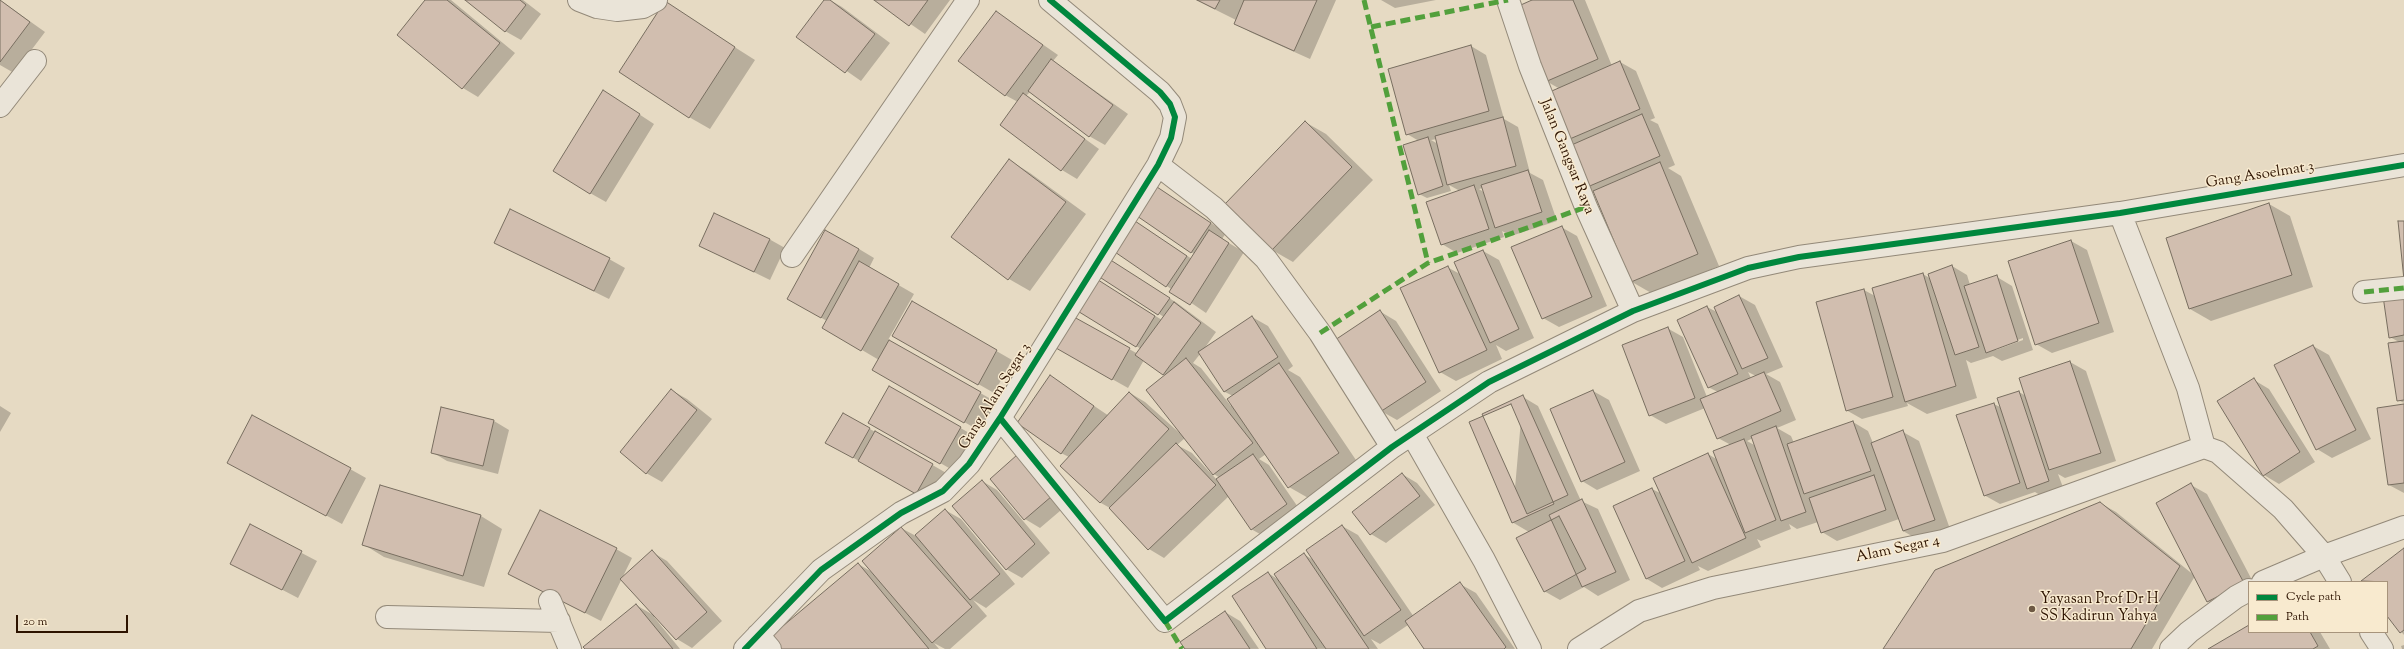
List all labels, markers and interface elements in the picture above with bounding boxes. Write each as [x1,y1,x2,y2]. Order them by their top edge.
street label: Jalan Gangsar Raya [1535,97,1597,217]
street label: Gang Asoelmat 3 [2205,159,2315,193]
street label: Gang Alam Segar 3 [956,340,1036,454]
street label: Alam Segar 4 [1854,532,1942,568]
legend [2248,581,2388,633]
text: Cycle path [2286,588,2341,606]
place label: Yayasan Prof Dr H SS Kadirun Yahya [2040,591,2159,626]
marker: Yayasan Prof Dr H SS Kadirun Yahya [2027,604,2037,614]
scale bar [18,607,130,633]
text: Path [2286,608,2309,626]
text: 20 m [23,613,47,631]

